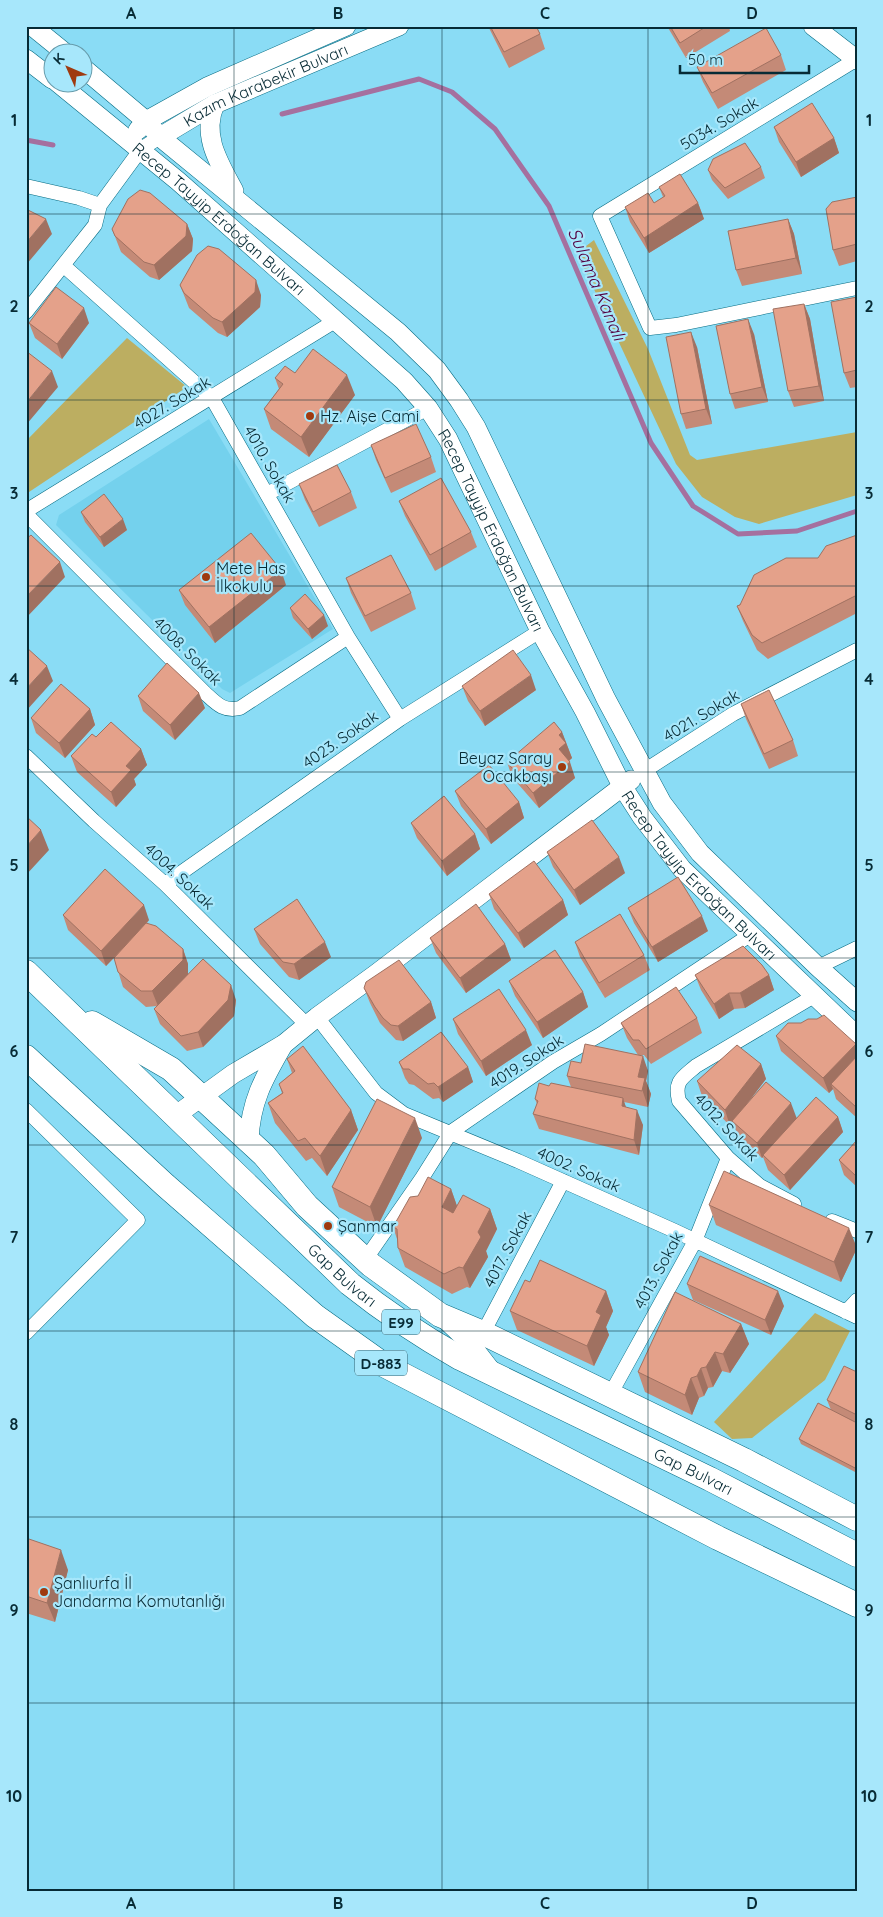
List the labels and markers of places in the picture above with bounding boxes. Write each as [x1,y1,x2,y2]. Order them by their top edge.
place label: Hz. Aişe Cami [320,406,419,426]
marker: Hz. Aişe Cami [304,410,316,422]
place label: Mete Has İlkokulu [216,558,286,596]
marker: Mete Has İlkokulu [200,571,212,583]
place label: Beyaz Saray Ocakbaşı [458,748,552,786]
marker: Beyaz Saray Ocakbaşı [556,761,568,773]
place label: Şanmar [338,1216,396,1236]
marker: Şanmar [322,1220,334,1232]
place label: Şanlıurfa İl Jandarma Komutanlığı [54,1573,225,1611]
marker: Şanlıurfa İl Jandarma Komutanlığı [38,1586,50,1598]

